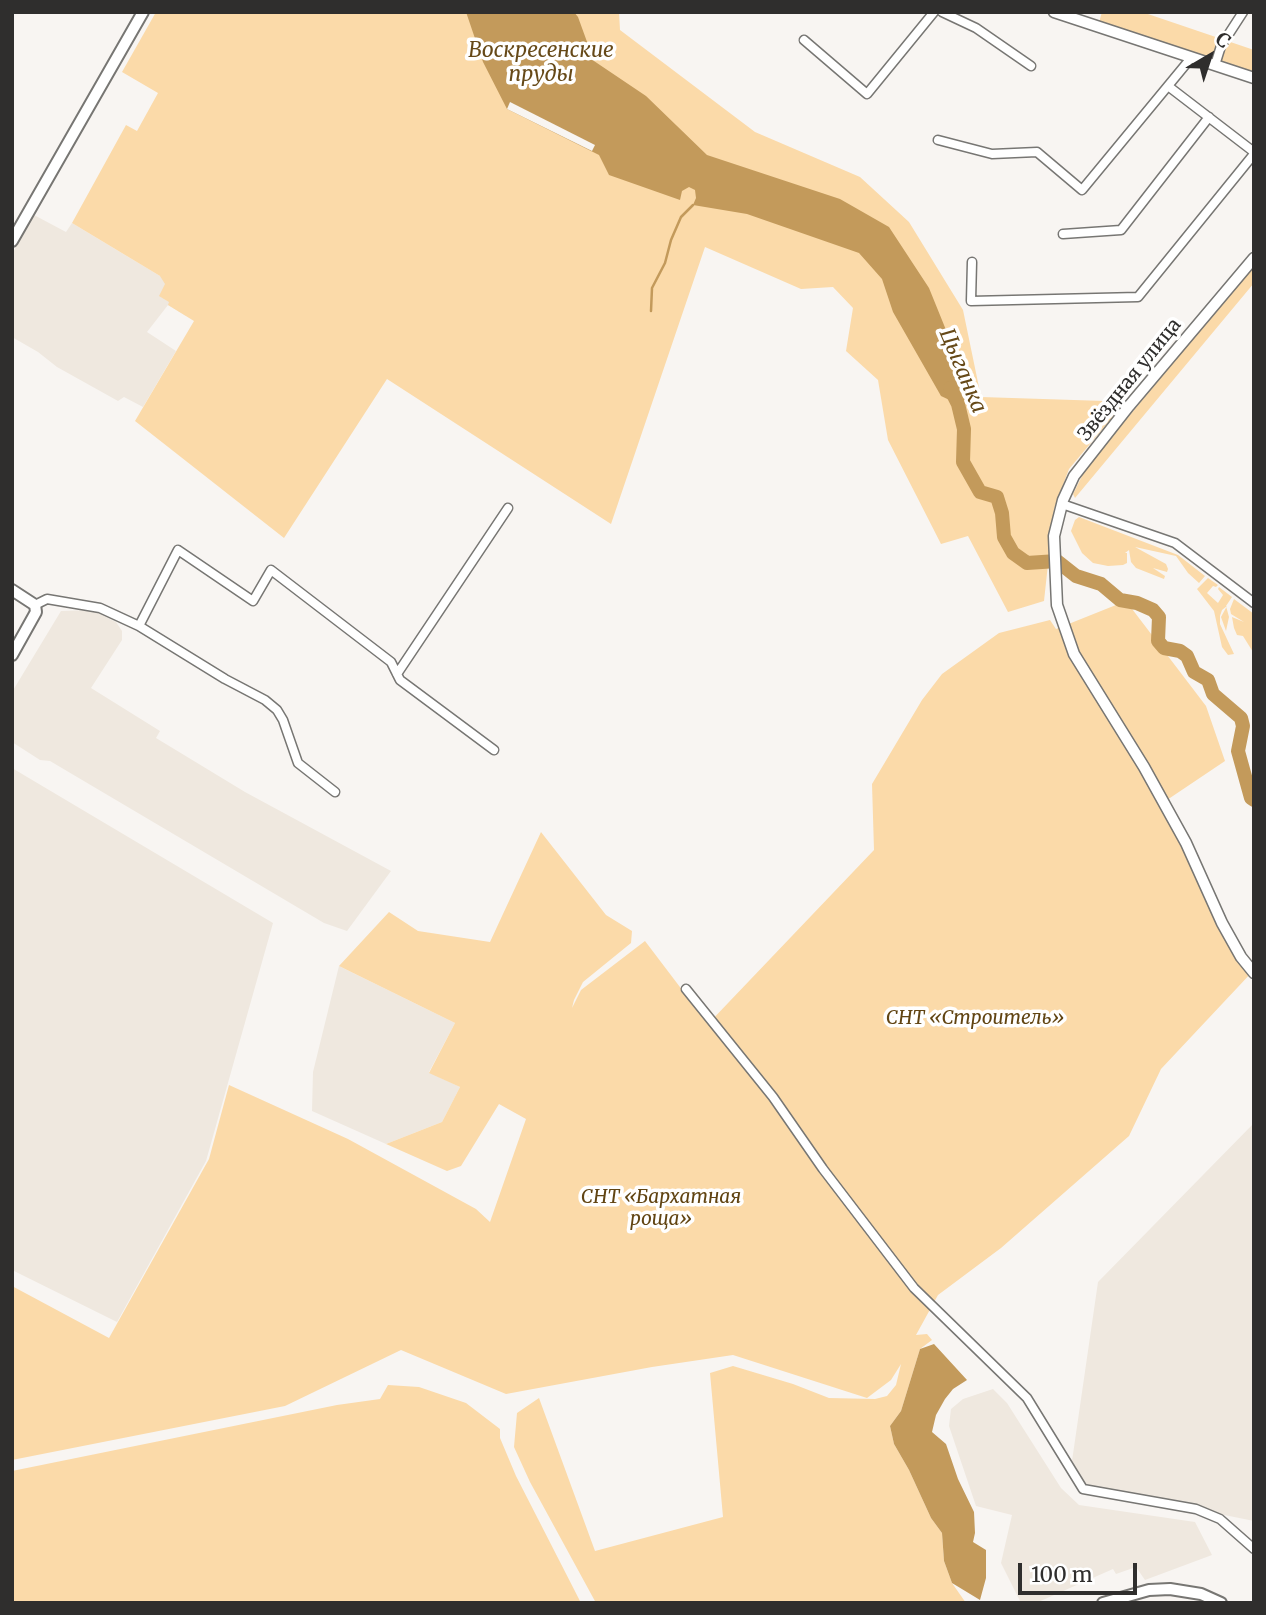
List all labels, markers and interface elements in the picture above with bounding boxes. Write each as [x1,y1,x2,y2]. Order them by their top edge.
north arrow [1175,21,1245,91]
text: С [1211,26,1236,53]
water label: Воскресенские пруды [468,38,614,88]
street label: Звёздная улица [1074,314,1186,446]
water label: Цыганка [933,325,991,417]
park label: СНТ «Строитель» [886,1008,1064,1030]
park label: СНТ «Бархатная роща» [581,1187,741,1231]
scale bar [1021,1548,1140,1592]
text: 100 m [1031,1561,1093,1588]

